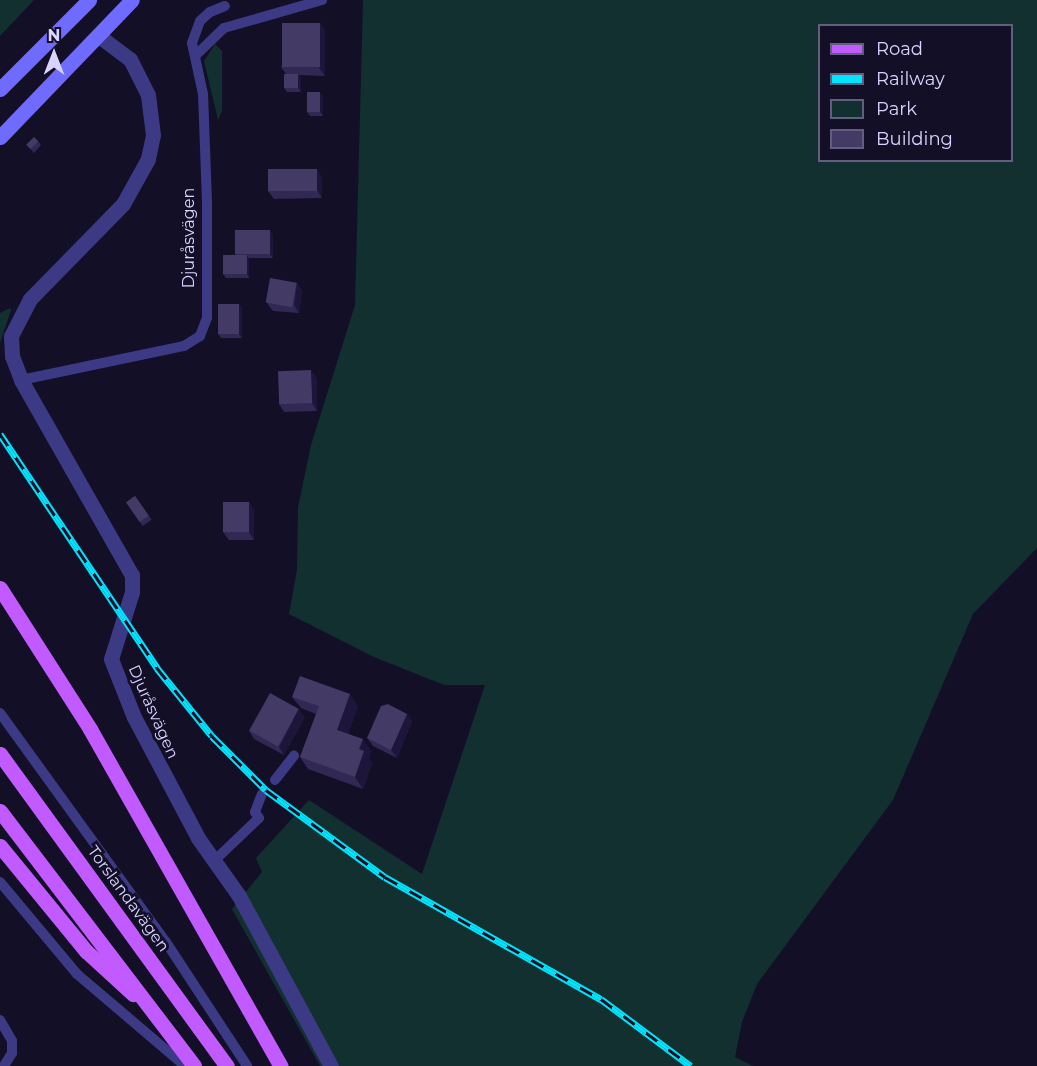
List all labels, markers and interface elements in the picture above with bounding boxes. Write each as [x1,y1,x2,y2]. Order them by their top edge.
north arrow [24,24,84,84]
legend [818,24,1013,162]
text: N [48,26,60,45]
text: Road [876,38,923,60]
text: Railway [876,68,945,90]
text: Park [876,98,917,120]
text: Building [876,128,953,150]
street label: Djuråsvägen [179,188,199,288]
street label: Djuråsvägen [124,662,182,762]
street label: Torslandavägen [83,842,173,956]

